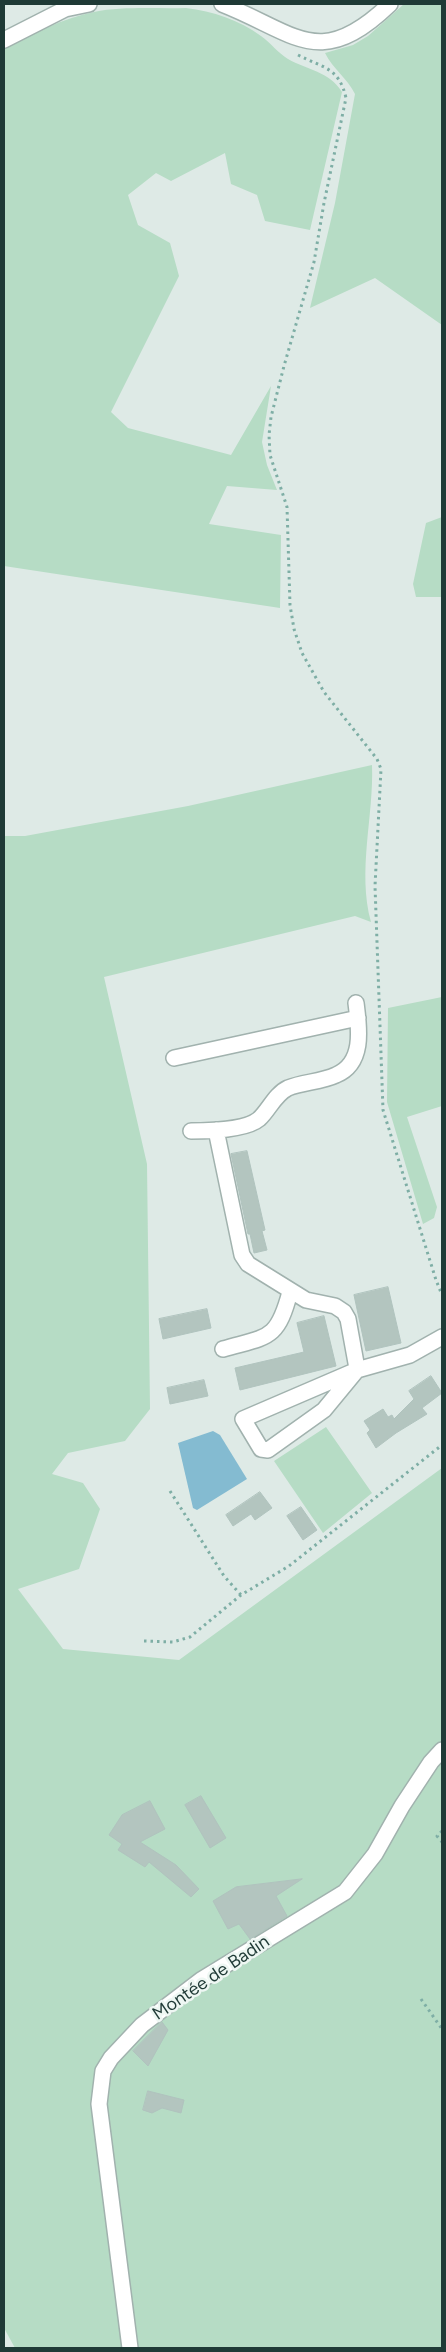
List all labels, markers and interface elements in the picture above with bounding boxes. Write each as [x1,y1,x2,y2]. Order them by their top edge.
street label: Montée de Badin [148,1931,274,2025]

